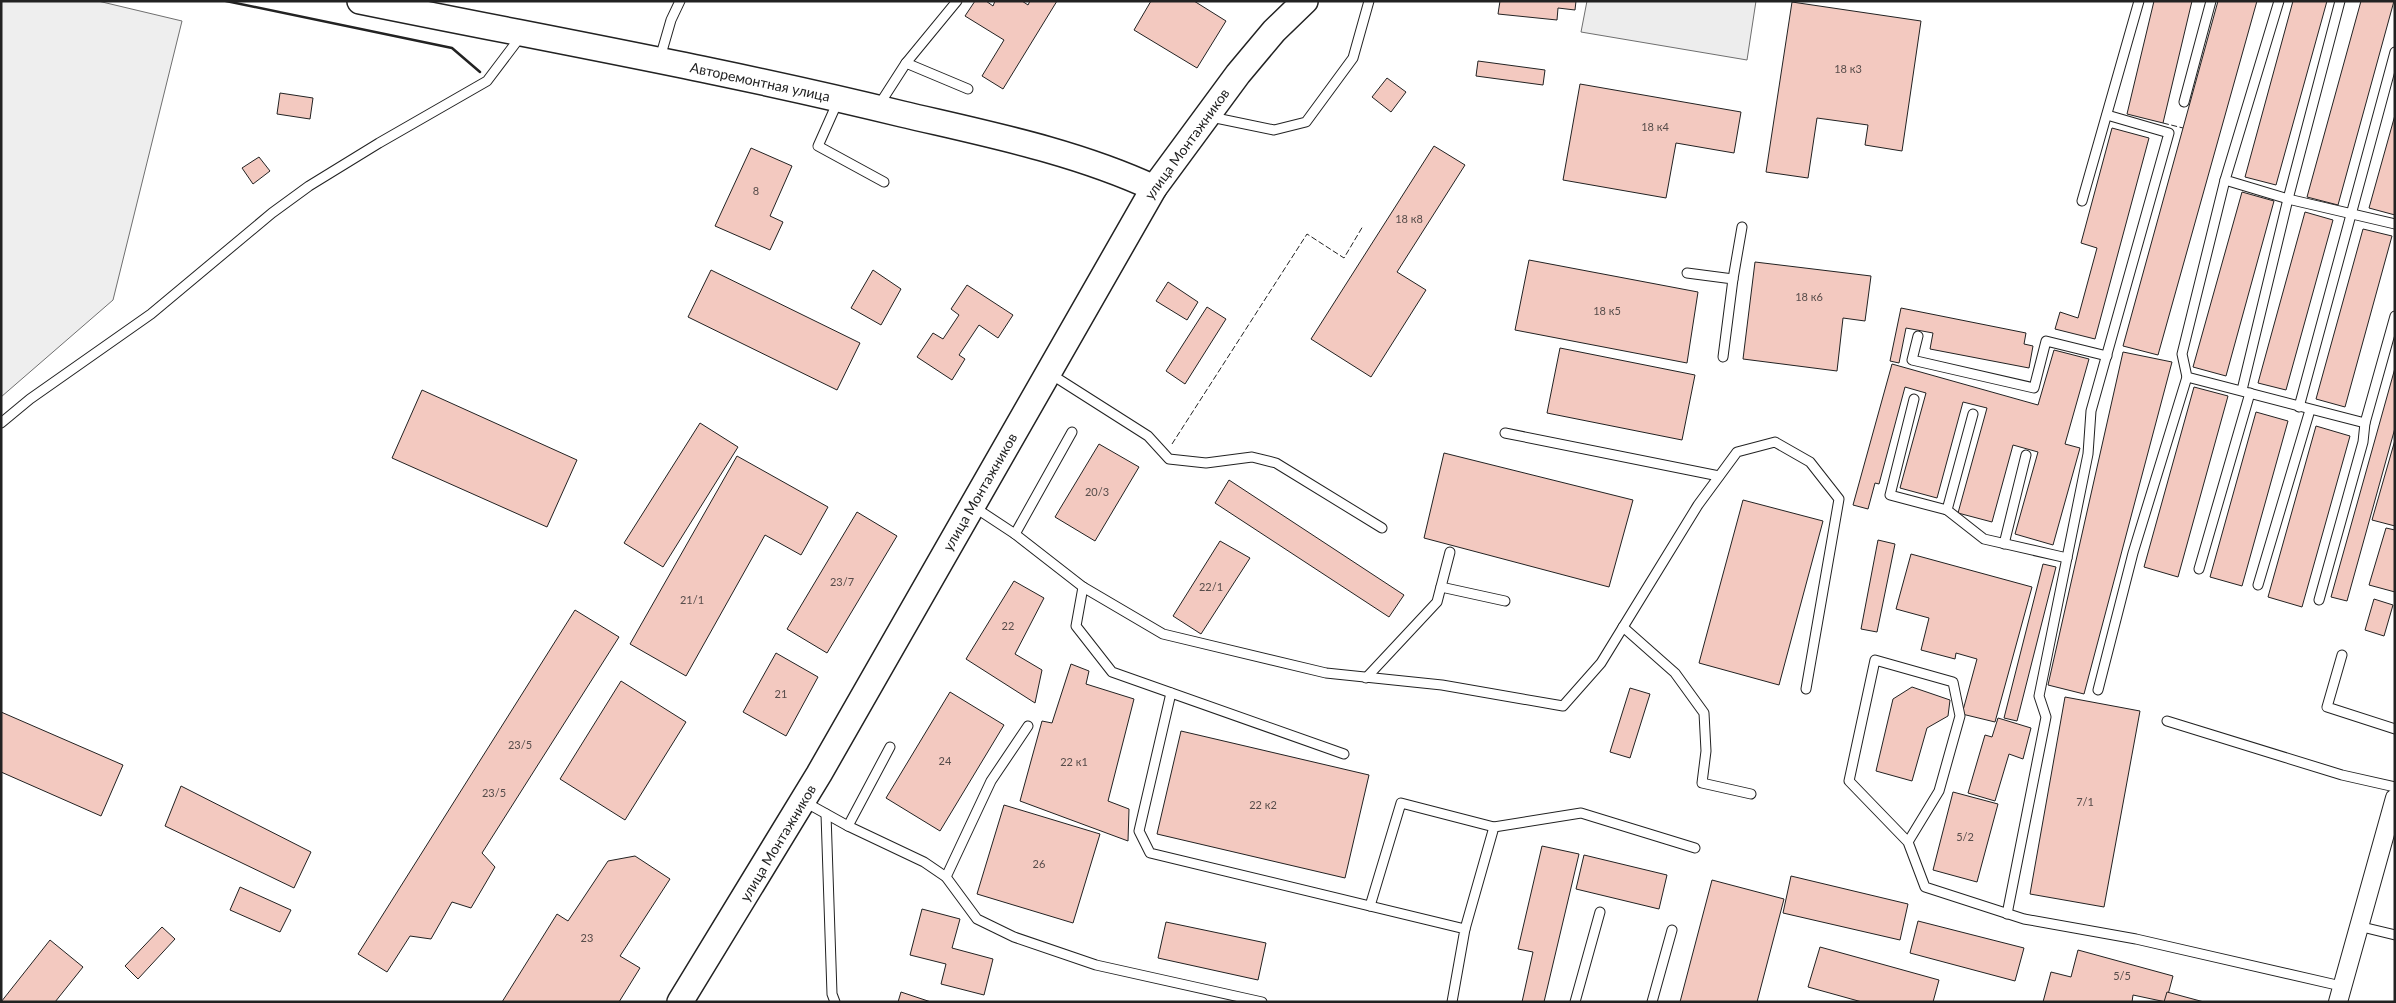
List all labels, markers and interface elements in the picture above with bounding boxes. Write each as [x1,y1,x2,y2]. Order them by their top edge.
street label: Авторемонтная улица [689,58,832,105]
house number: 18 к3 [1834,62,1862,75]
street label: улица Монтажников [1141,85,1233,203]
house number: 18 к4 [1641,120,1669,133]
house number: 8 [753,184,759,197]
house number: 18 к8 [1395,212,1423,225]
house number: 18 к6 [1795,290,1823,303]
house number: 18 к5 [1593,304,1621,317]
street label: улица Монтажников [939,430,1020,554]
house number: 20/3 [1085,485,1109,498]
house number: 23/7 [830,575,854,588]
house number: 22/1 [1199,580,1223,593]
house number: 21/1 [680,593,704,606]
house number: 22 [1002,619,1014,632]
house number: 21 [775,687,787,700]
house number: 23/5 [508,738,532,751]
house number: 24 [939,754,952,767]
house number: 22 к1 [1060,755,1088,768]
street label: улица Монтажников [736,781,819,904]
house number: 23/5 [482,786,506,799]
house number: 7/1 [2076,795,2094,808]
house number: 22 к2 [1249,798,1277,811]
house number: 5/2 [1956,830,1974,843]
house number: 26 [1033,857,1045,870]
house number: 23 [581,931,593,944]
house number: 5/5 [2113,969,2131,982]

